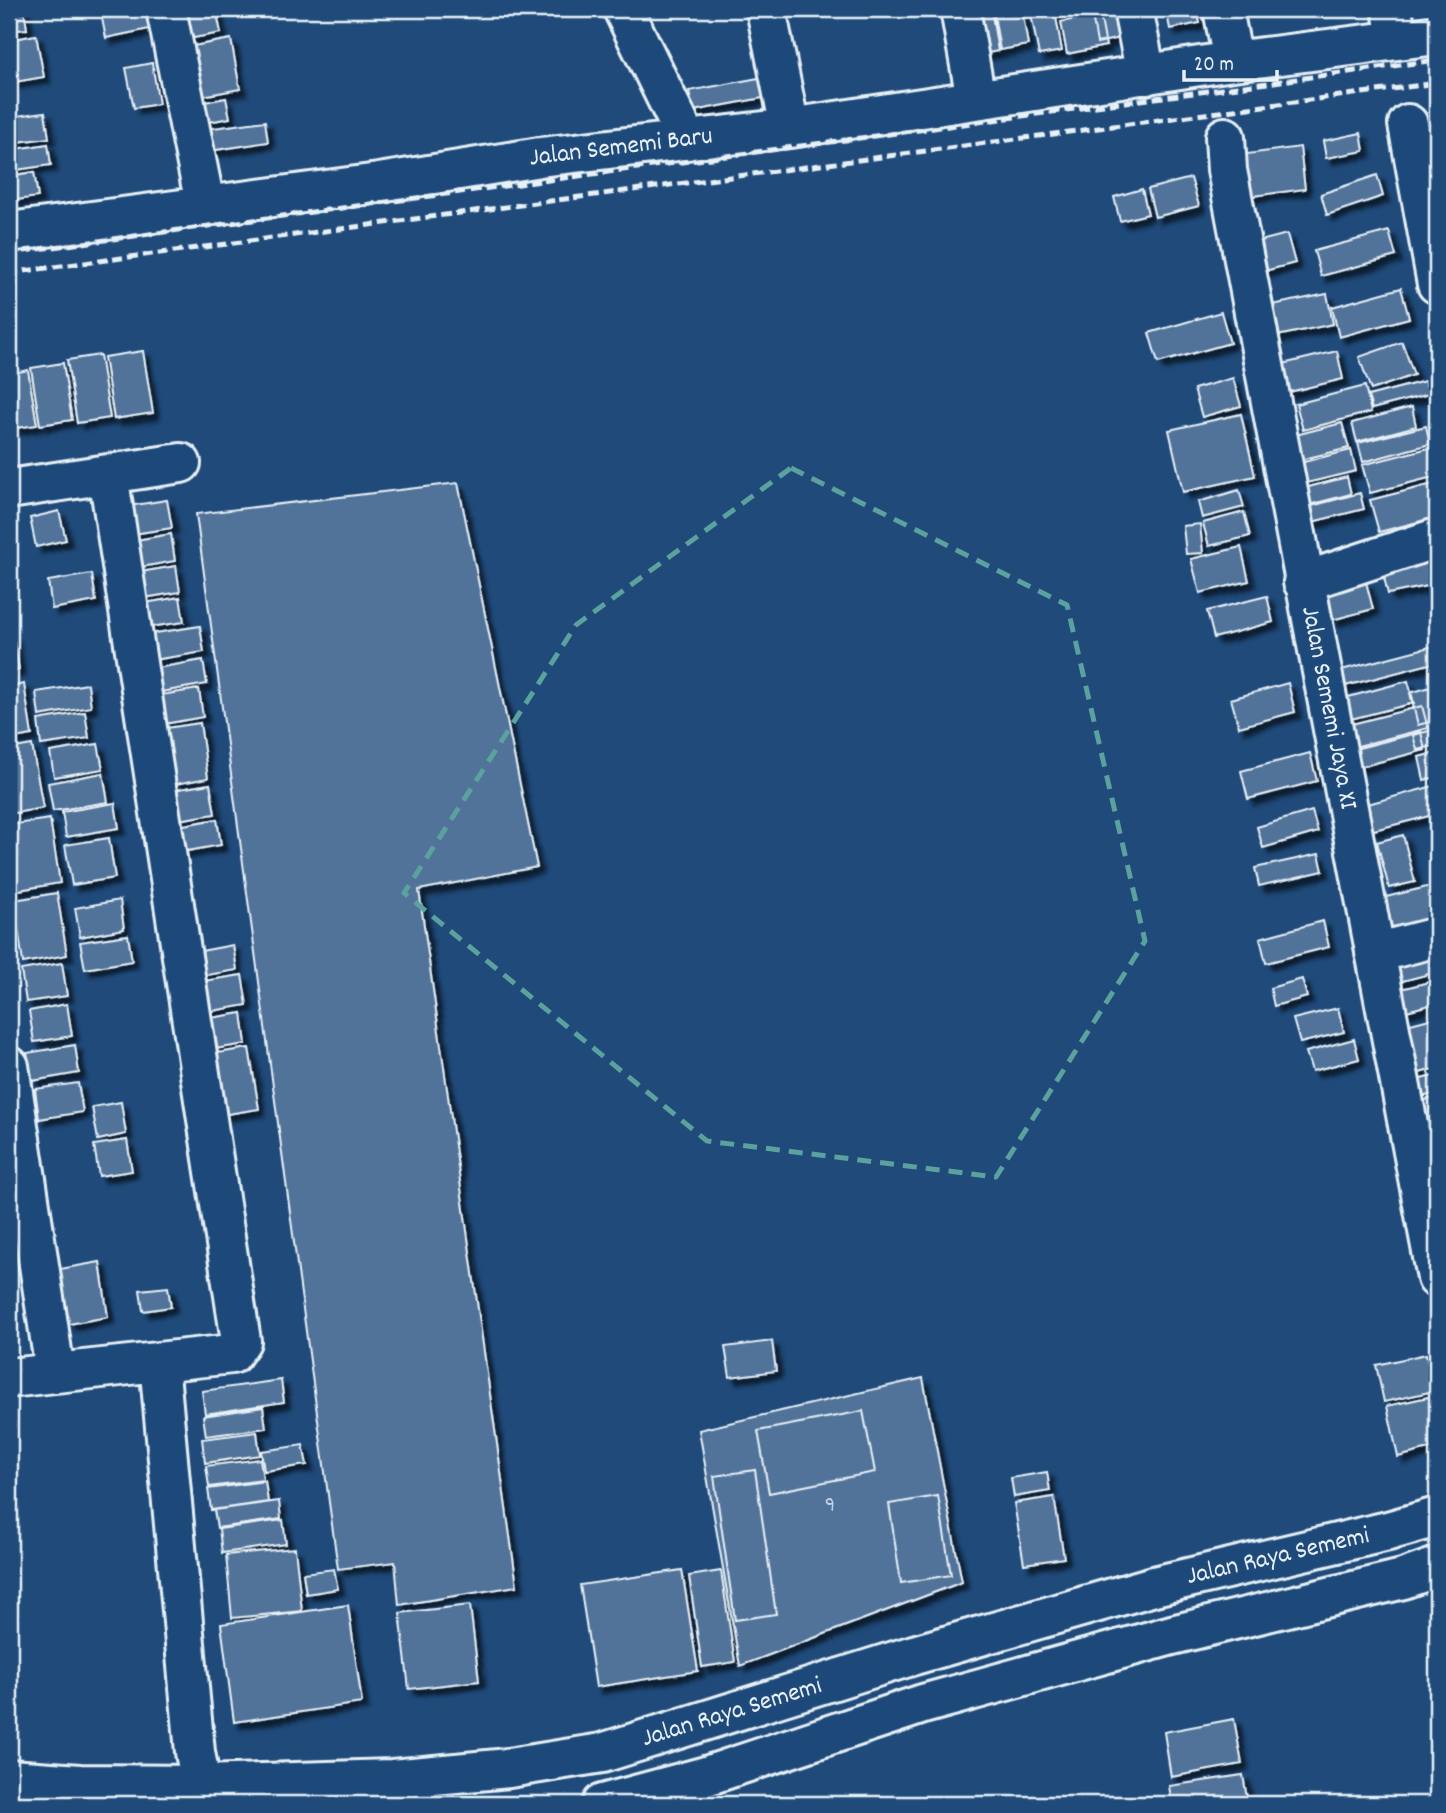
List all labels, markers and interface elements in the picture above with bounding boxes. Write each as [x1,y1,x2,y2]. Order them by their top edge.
scale bar [1184,38,1276,82]
text: 20 m [1194,51,1234,81]
street label: Jalan Sememi Baru [527,118,715,178]
street label: Jalan Sememi Jaya XI [1290,603,1366,813]
house number: 9 [825,1490,835,1523]
street label: Jalan Raya Sememi [1183,1518,1373,1596]
street label: Jalan Raya Sememi [637,1668,827,1758]

